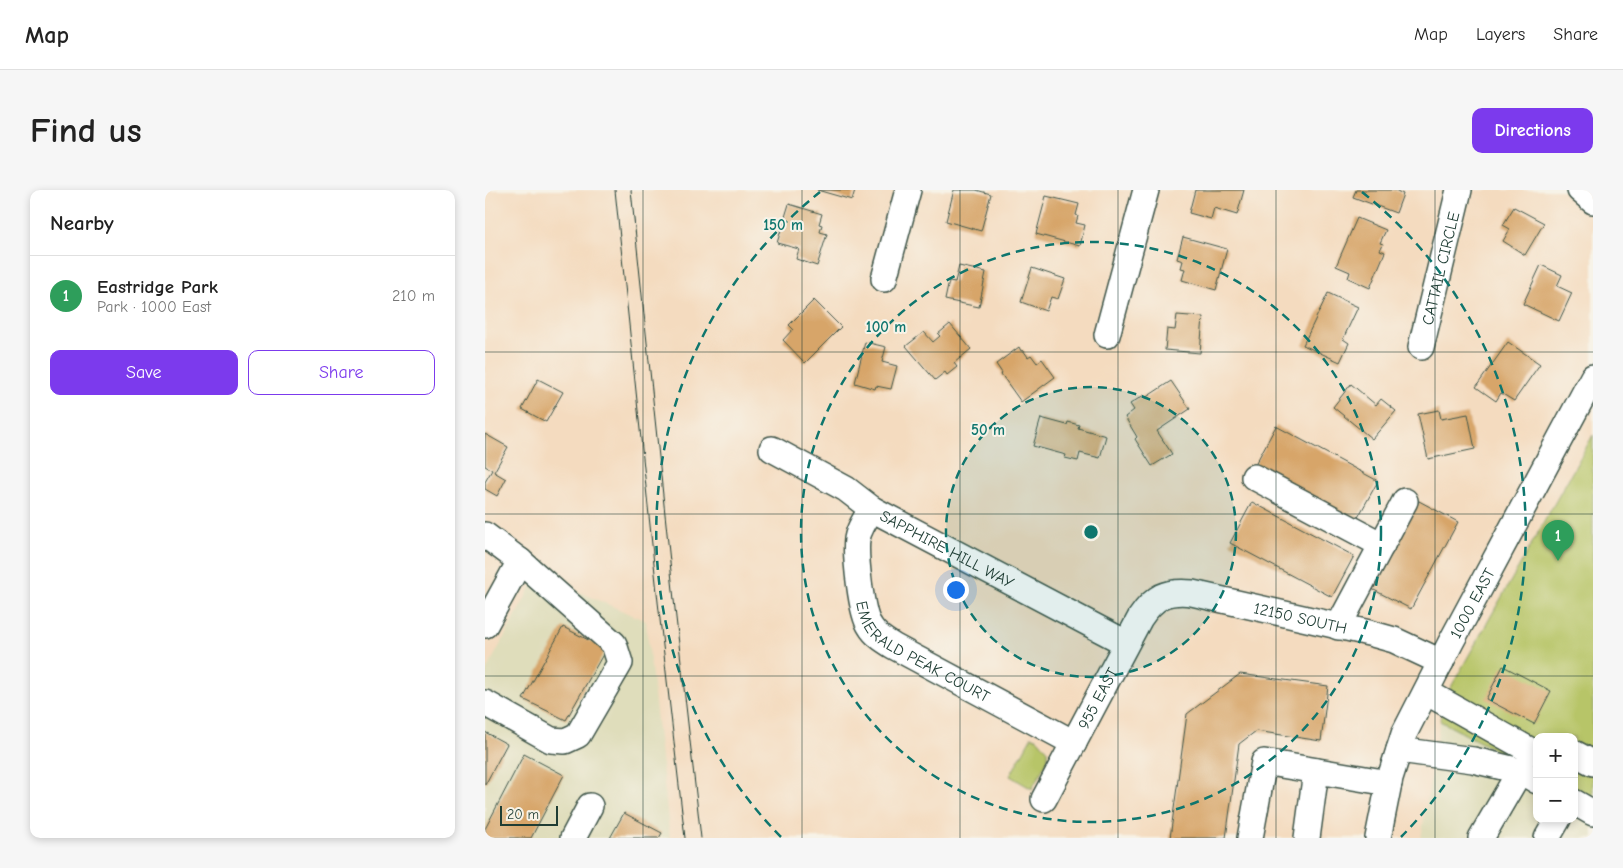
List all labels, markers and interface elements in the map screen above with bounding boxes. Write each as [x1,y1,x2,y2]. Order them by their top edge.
text: Map [25,21,69,49]
text: Map [1414,24,1448,45]
text: Layers [1476,24,1525,45]
text: Share [1553,24,1598,45]
button: Directions [1472,108,1593,153]
text: Find us [30,110,142,151]
street label: CATTAIL CIRCLE [1419,210,1463,327]
text: Nearby [50,211,114,235]
text: 150 m [763,216,803,234]
text: Eastridge Park [97,276,218,298]
text: 1 [63,287,69,305]
text: 210 m [392,287,435,305]
text: Park · 1000 East [97,298,211,316]
text: 100 m [866,318,906,336]
button: Save [50,350,238,395]
button: Share [248,350,435,395]
text: 50 m [971,421,1005,439]
street label: SAPPHIRE HILL WAY [877,507,1017,592]
pin: 1 [1542,520,1574,561]
centre of rings [1082,523,1100,541]
street label: 1000 EAST [1447,565,1499,642]
your location [943,577,969,603]
street label: EMERALD PEAK COURT [852,599,993,707]
street label: 12150 SOUTH [1252,599,1349,638]
street label: 955 EAST [1075,664,1122,733]
map controls [1533,733,1578,823]
button: + [1533,733,1578,778]
button: − [1533,778,1578,823]
scale bar [500,803,557,826]
text: 20 m [507,806,539,823]

